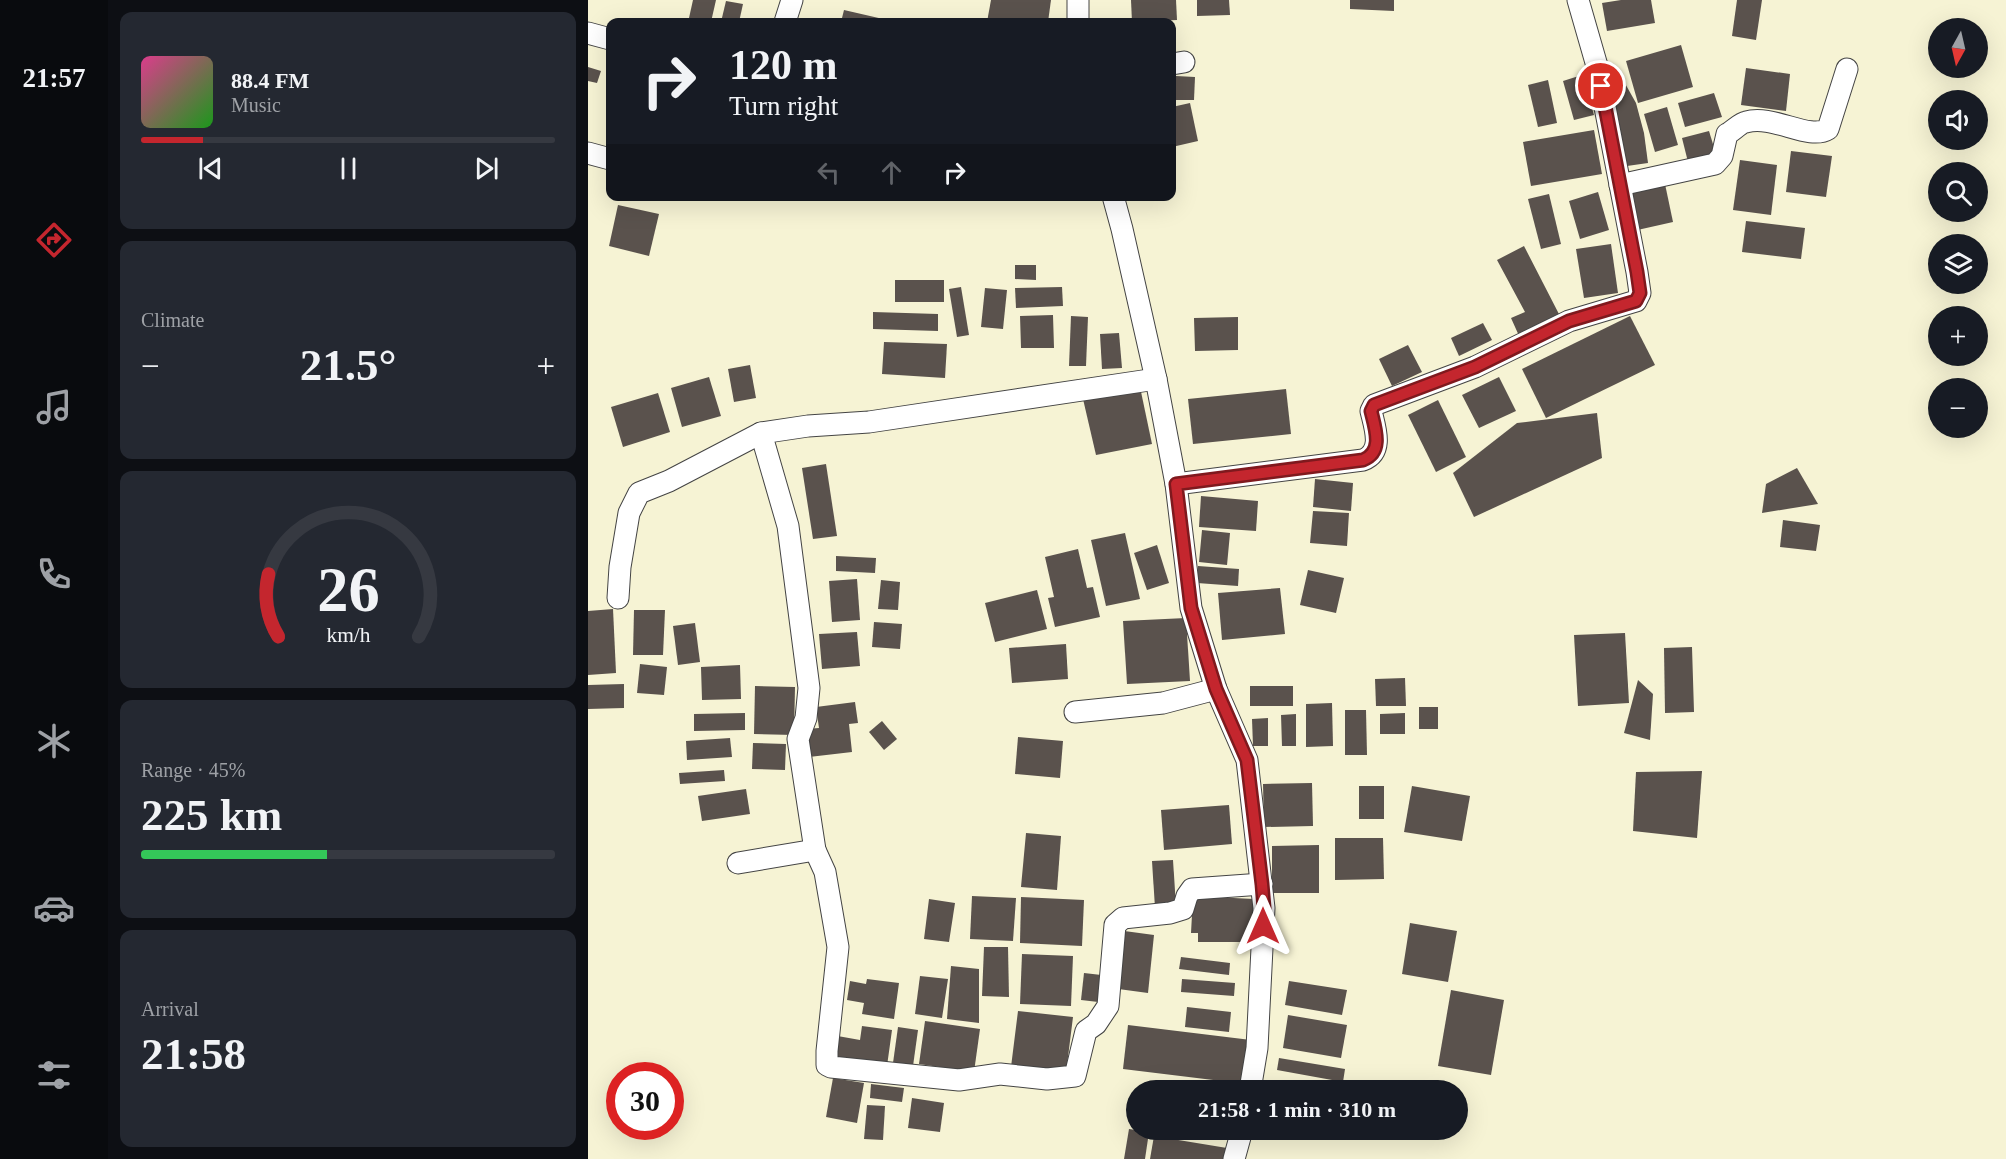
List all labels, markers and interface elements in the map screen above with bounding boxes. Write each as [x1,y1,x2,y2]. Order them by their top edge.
north arrow [1928,18,1988,78]
map controls [1928,18,1988,438]
icon: right [630,42,708,120]
text: 120 m [729,42,838,88]
pin [1575,60,1626,111]
text: 21:57 [23,63,86,93]
text: 88.4 FM [231,68,309,93]
icon: arrive [1584,69,1617,102]
button: sound [1928,90,1988,150]
text: Turn right [729,91,838,121]
text: Music [231,94,281,116]
icon: previous [194,152,227,185]
icon: pause [332,152,365,185]
icon: next [470,152,503,185]
icon: left [812,156,845,189]
icon: ahead [875,156,908,189]
icon: right [938,156,971,189]
button: search [1928,162,1988,222]
icon: directions [33,219,75,261]
button: layers [1928,234,1988,294]
button: + [1928,306,1988,366]
text: Climate [141,309,204,331]
text: 21.5° [300,340,396,390]
text: − [141,348,160,384]
text: + [536,348,555,384]
button: − [1928,378,1988,438]
icon: music [33,386,75,428]
icon: phone [33,553,75,595]
text: 26 [317,555,379,624]
text: km/h [326,623,370,647]
icon: climate [33,720,75,762]
text: Range · 45% [141,759,245,781]
text: 225 km [141,790,282,840]
icon: car [33,887,75,929]
position arrow [1231,894,1295,958]
text: Arrival [141,998,199,1020]
text: 21:58 [141,1029,246,1079]
icon: filters [33,1054,75,1096]
speed limit sign: 30 [606,1062,684,1140]
text: 21:58 · 1 min · 310 m [1198,1097,1396,1122]

